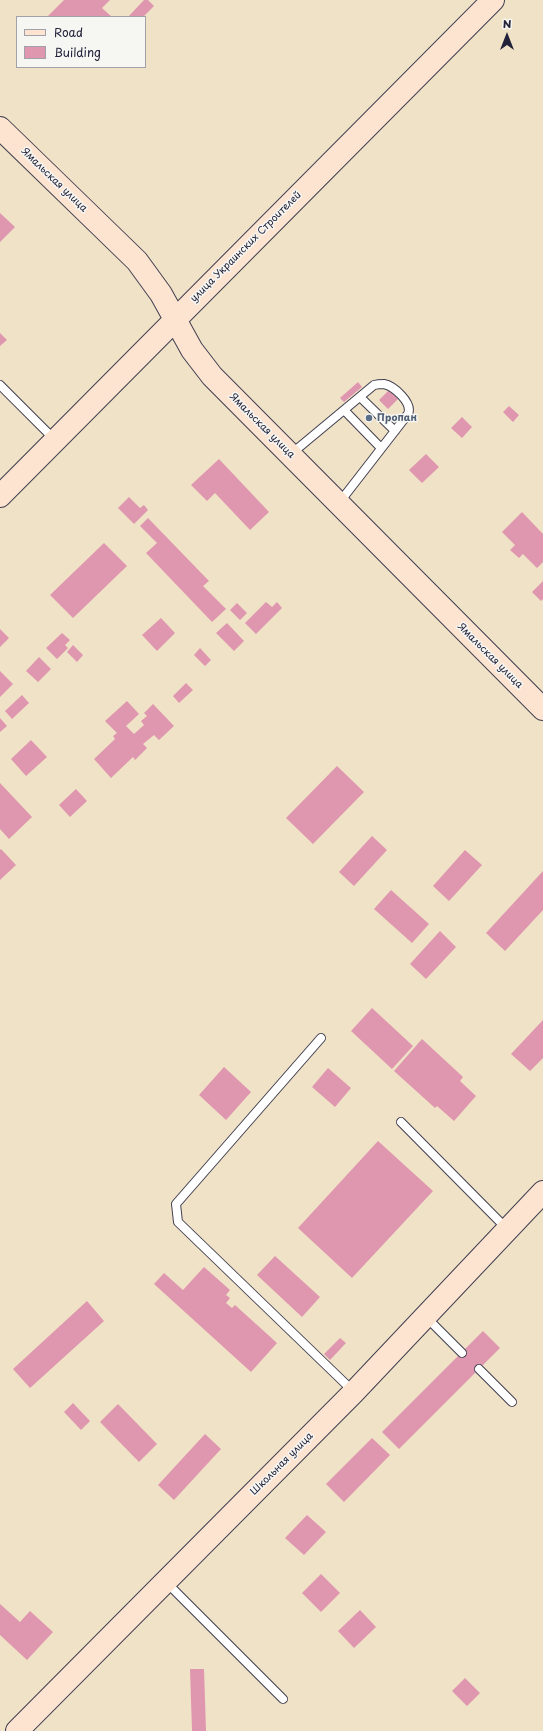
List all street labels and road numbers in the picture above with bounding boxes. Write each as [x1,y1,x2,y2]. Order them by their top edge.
street label: Ямальская улица [18,145,90,215]
street label: улица Украинских Строителей [188,189,304,305]
street label: Ямальская улица [227,391,297,461]
street label: Ямальская улица [455,621,525,691]
street label: Школьная улица [248,1430,316,1498]

